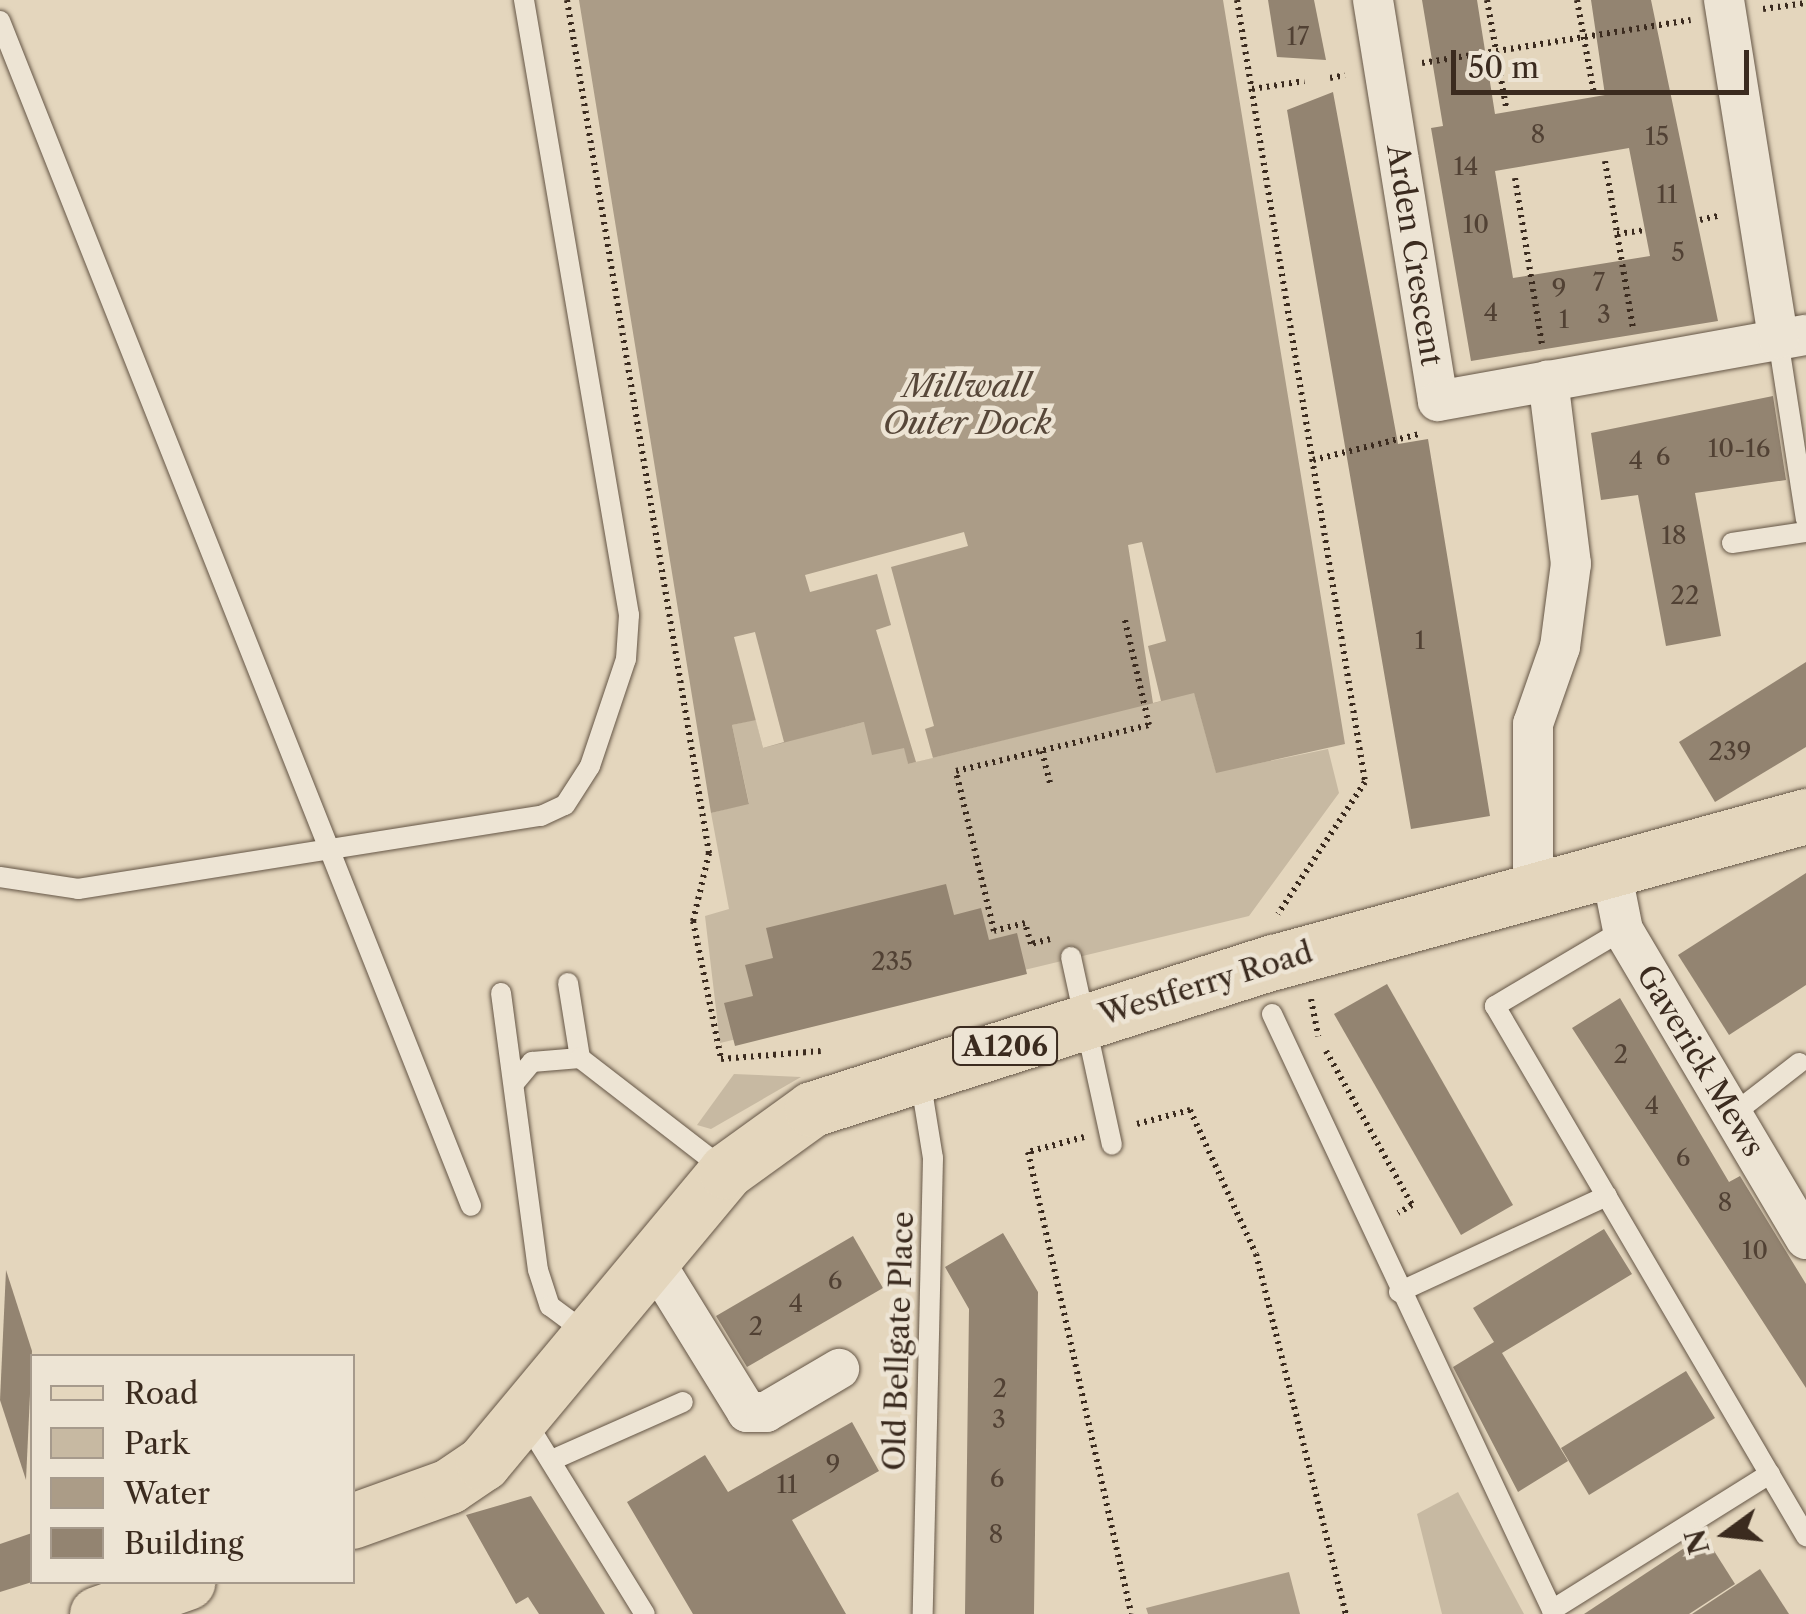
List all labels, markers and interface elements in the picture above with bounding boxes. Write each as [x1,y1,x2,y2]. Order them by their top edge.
house number: 17 [1287,22,1309,52]
scale bar [1456,30,1754,92]
text: 50 m [1468,49,1539,86]
house number: 8 [1531,120,1545,150]
house number: 15 [1645,122,1669,152]
street label: Arden Crescent [1379,142,1449,368]
house number: 14 [1454,152,1478,182]
house number: 11 [1656,180,1678,210]
house number: 10 [1463,210,1489,240]
house number: 5 [1671,238,1685,268]
house number: 7 [1593,268,1605,298]
house number: 9 [1552,274,1566,304]
house number: 4 [1484,298,1498,328]
house number: 3 [1597,300,1611,330]
house number: 1 [1559,305,1569,335]
water label: Millwall Outer Dock [882,368,1052,443]
house number: 10-16 [1708,434,1770,464]
house number: 6 [1656,442,1670,472]
house number: 4 [1629,446,1643,476]
house number: 18 [1661,521,1687,551]
house number: 22 [1671,581,1699,611]
house number: 1 [1415,626,1425,656]
house number: 239 [1709,737,1751,767]
street label: Westferry Road [1095,934,1317,1034]
house number: 235 [871,947,913,977]
street label: Gaverick Mews [1629,959,1771,1163]
road number: A1206 [950,1023,1060,1069]
house number: 2 [1614,1040,1628,1070]
house number: 4 [1645,1091,1659,1121]
house number: 6 [1676,1143,1690,1173]
house number: 8 [1718,1188,1732,1218]
street label: Old Bellgate Place [876,1211,922,1471]
house number: 10 [1742,1236,1768,1266]
house number: 6 [828,1266,842,1296]
house number: 4 [789,1289,803,1319]
house number: 2 [749,1312,763,1342]
legend [30,1354,355,1584]
house number: 2 [993,1374,1007,1404]
text: Road [124,1375,198,1412]
house number: 3 [992,1405,1006,1435]
text: Park [124,1425,189,1462]
house number: 9 [826,1450,840,1480]
house number: 6 [990,1464,1004,1494]
house number: 11 [776,1470,798,1500]
text: Water [124,1475,210,1512]
north arrow [1676,1484,1776,1584]
house number: 8 [989,1520,1003,1550]
text: Building [124,1525,244,1562]
text: N [1677,1526,1717,1558]

